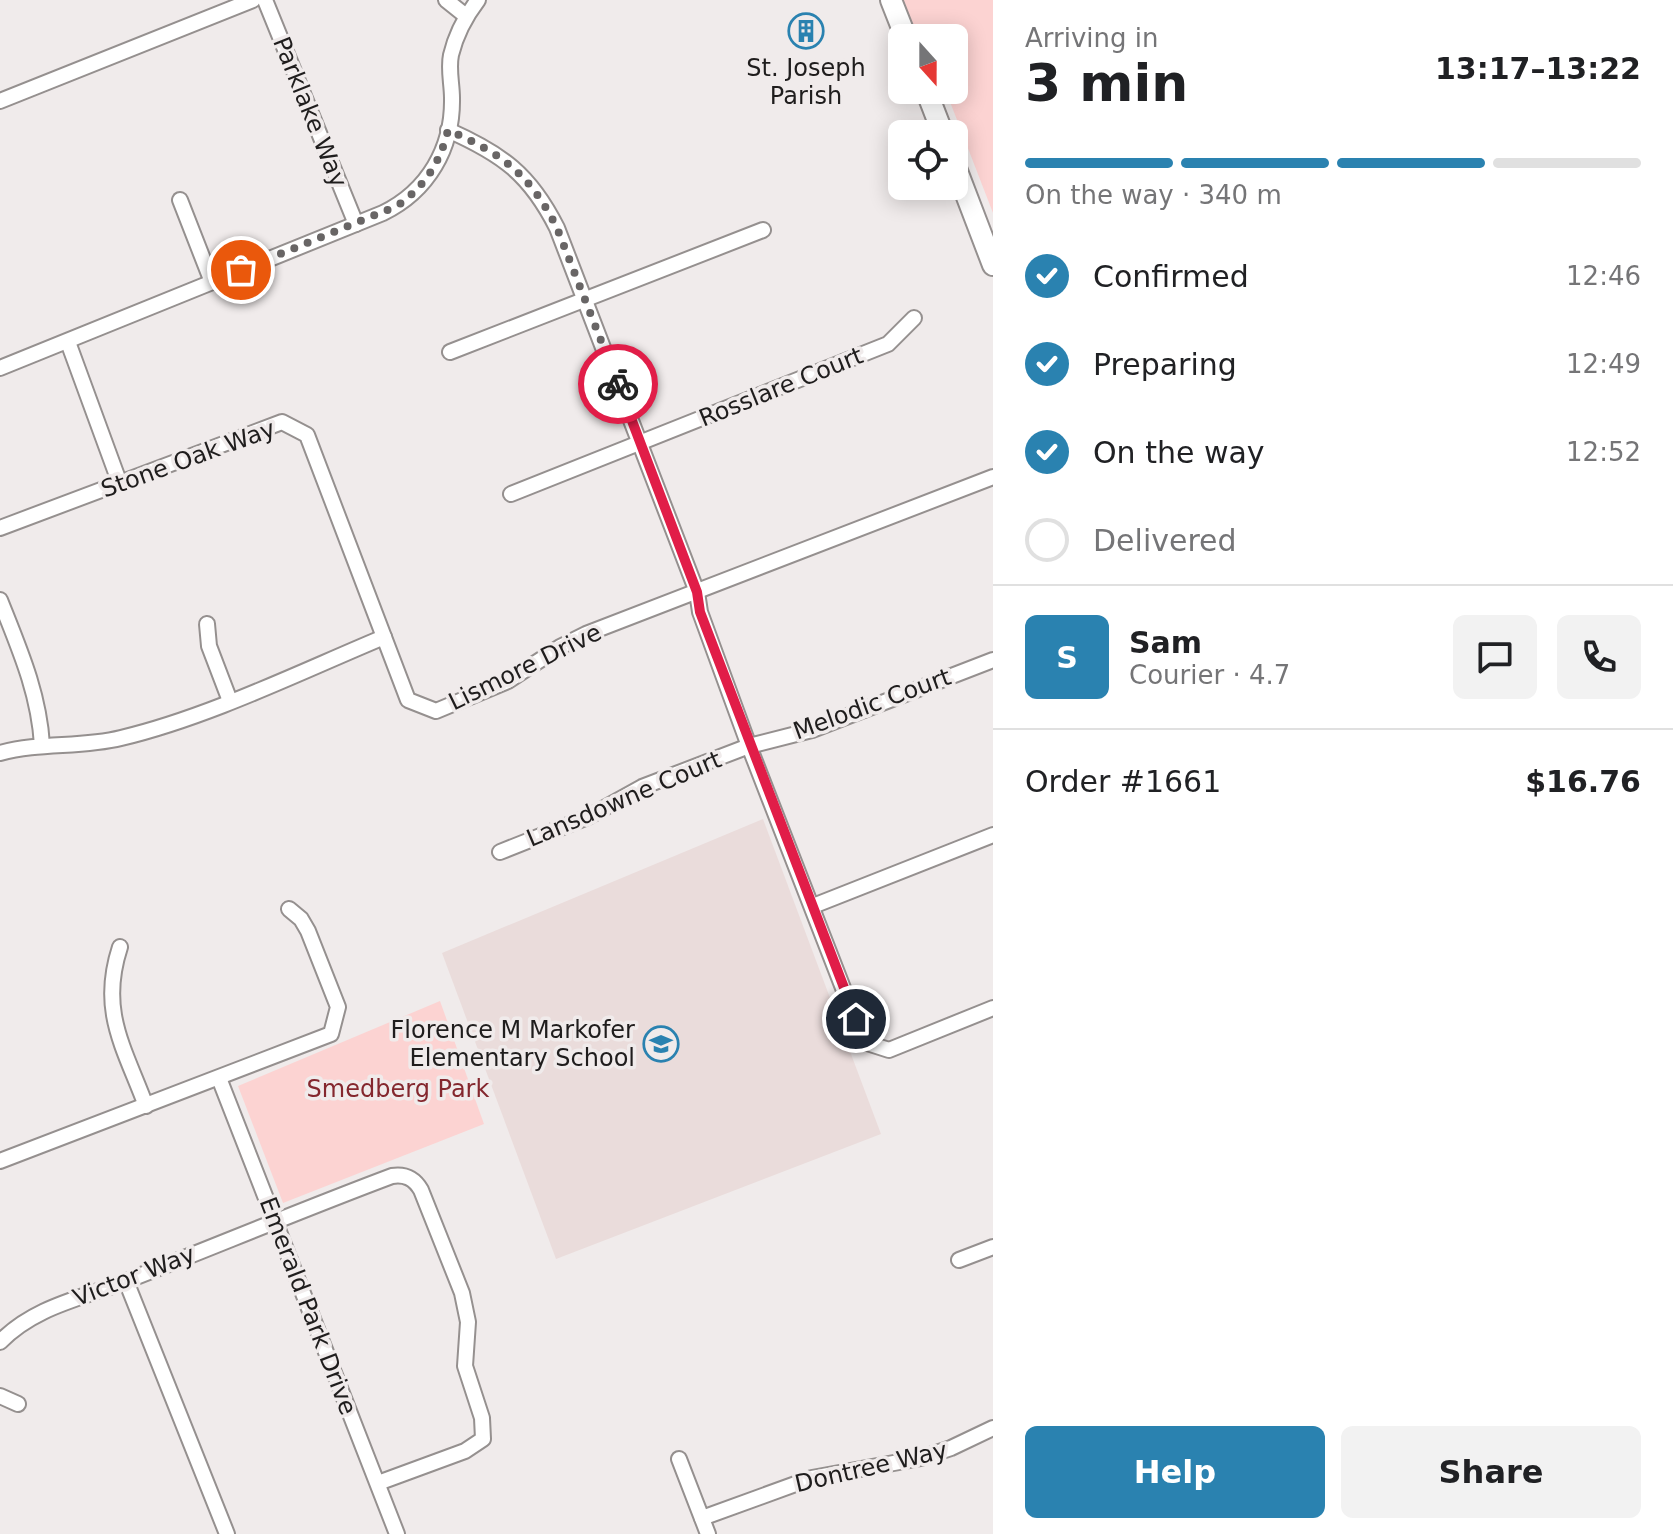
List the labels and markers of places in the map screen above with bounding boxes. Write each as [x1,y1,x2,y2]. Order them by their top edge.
building icon: St. Joseph Parish [787,12,825,50]
place label: St. Joseph Parish [746,54,866,110]
pin [207,236,275,304]
pin [822,985,890,1053]
place label: Florence M Markofer Elementary School [391,1016,635,1072]
school or university icon: Florence M Markofer Elementary School [642,1025,680,1063]

